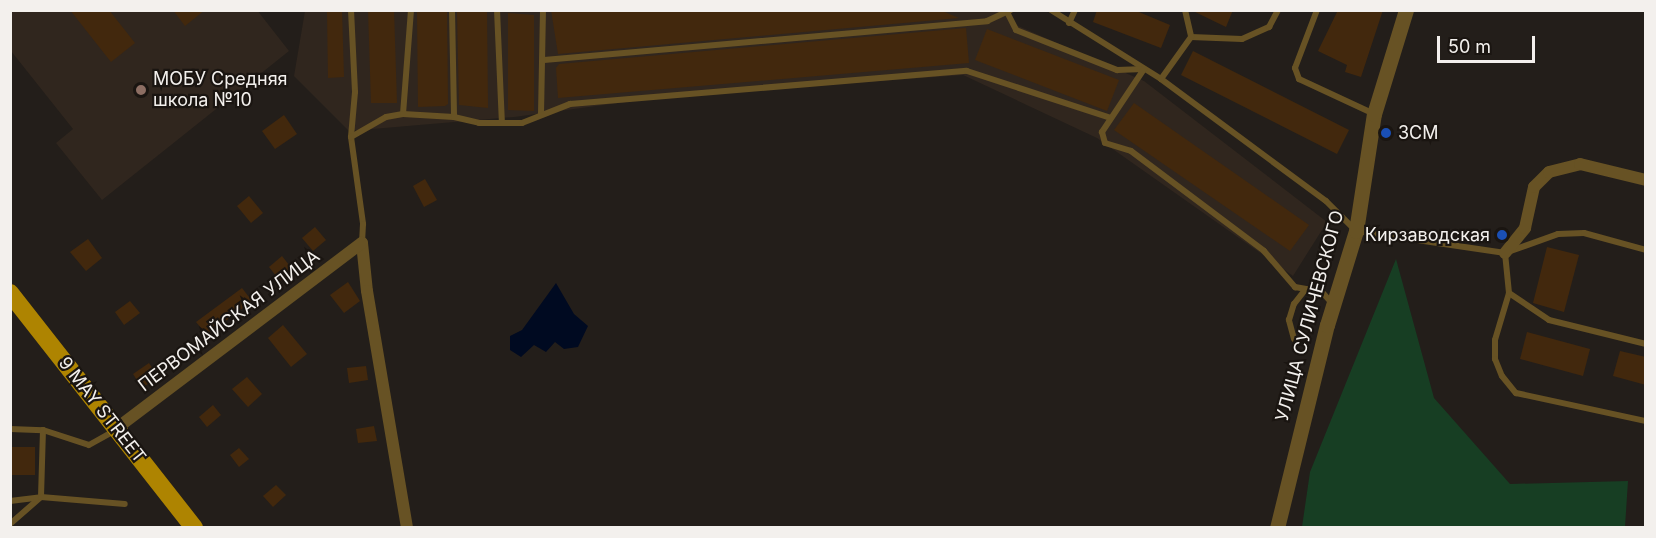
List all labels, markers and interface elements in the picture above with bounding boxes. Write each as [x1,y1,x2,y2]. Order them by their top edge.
scale bar [1440,24,1538,62]
text: 50 m [1448,36,1491,57]
place label: МОБУ Средняя школа №10 [153,69,288,112]
marker: МОБУ Средняя школа №10 [134,83,148,97]
place label: ЗСМ [1398,122,1439,144]
marker: ЗСМ [1379,126,1393,140]
street label: УЛИЦА СУЛИЧЕВСКОГО [1271,208,1349,424]
place label: Кирзаводская [1365,224,1490,246]
marker: Кирзаводская [1495,228,1509,242]
street label: ПЕРВОМАЙСКАЯ УЛИЦА [134,246,324,396]
street label: 9 MAY STREET [54,353,150,467]

